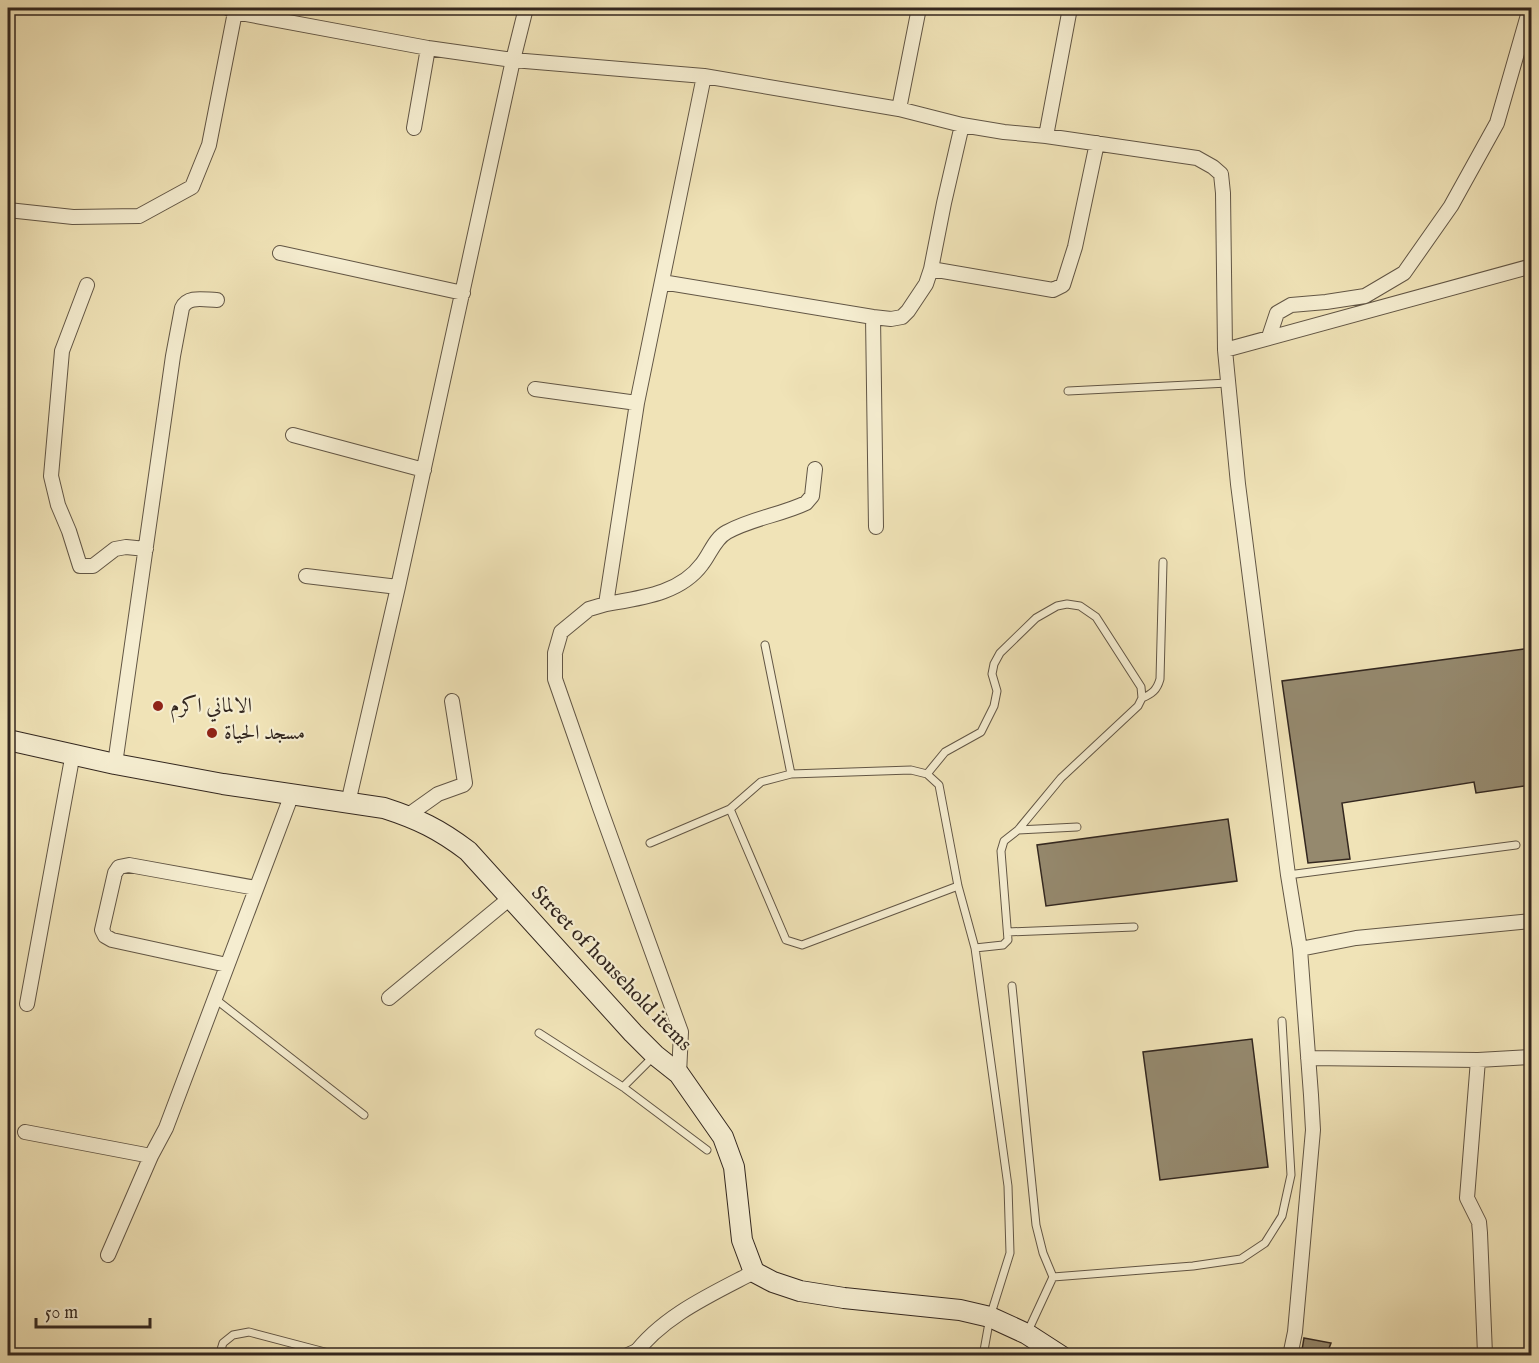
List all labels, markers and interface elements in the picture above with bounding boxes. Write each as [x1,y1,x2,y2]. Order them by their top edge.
place label: الالماني اكرم [170,693,252,723]
marker: الالماني اكرم [151,699,165,713]
place label: مسجد الحياة [224,720,305,747]
marker: مسجد الحياة [205,726,219,740]
street label: Street of household items [525,880,697,1058]
scale bar [36,1291,150,1329]
text: 50 m [45,1302,78,1325]

